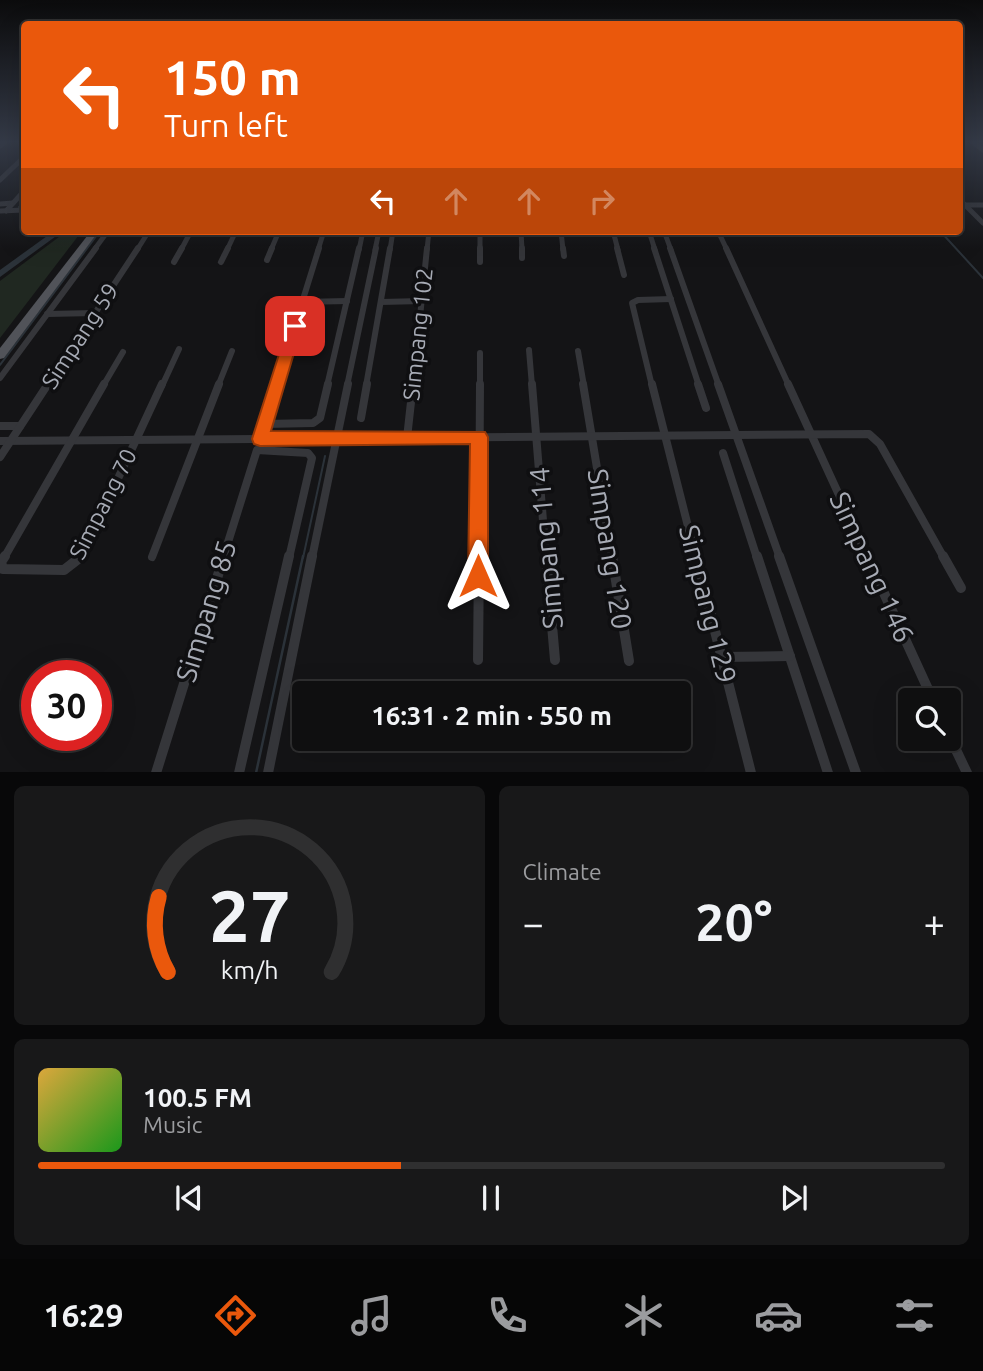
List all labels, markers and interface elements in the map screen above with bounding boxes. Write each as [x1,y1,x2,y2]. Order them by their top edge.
icon: left [49,49,140,140]
text: 150 m [164,49,301,104]
text: Turn left [164,107,288,143]
icon: left [364,182,402,220]
icon: ahead [437,182,475,220]
icon: ahead [510,182,548,220]
icon: right [583,182,621,220]
street label: Simpang 102 [398,266,437,402]
street label: Simpang 59 [36,278,123,393]
pin [265,296,325,356]
icon: arrive [276,307,314,345]
street label: Simpang 70 [64,444,141,563]
street label: Simpang 114 [523,466,568,630]
street label: Simpang 120 [582,466,638,631]
street label: Simpang 146 [824,487,921,647]
street label: Simpang 129 [674,521,743,686]
street label: Simpang 85 [169,536,242,685]
position arrow [441,539,515,613]
speed limit sign: 30 [21,660,112,751]
map controls [898,688,961,751]
button: search [898,688,961,751]
text: 16:31 · 2 min · 550 m [371,701,612,730]
text: Climate [523,859,602,884]
text: 27 [208,874,290,956]
text: 20° [695,893,772,951]
text: − [523,902,544,944]
text: + [924,902,945,944]
text: km/h [220,955,278,983]
text: 100.5 FM [143,1083,252,1112]
text: Music [143,1112,202,1137]
icon: previous [170,1179,208,1217]
icon: pause [472,1179,510,1217]
icon: next [775,1179,813,1217]
icon: directions [211,1291,260,1340]
icon: music [347,1291,396,1340]
icon: phone [483,1291,532,1340]
icon: climate [619,1291,668,1340]
icon: car [754,1291,803,1340]
icon: filters [890,1291,939,1340]
text: 16:29 [43,1297,124,1333]

